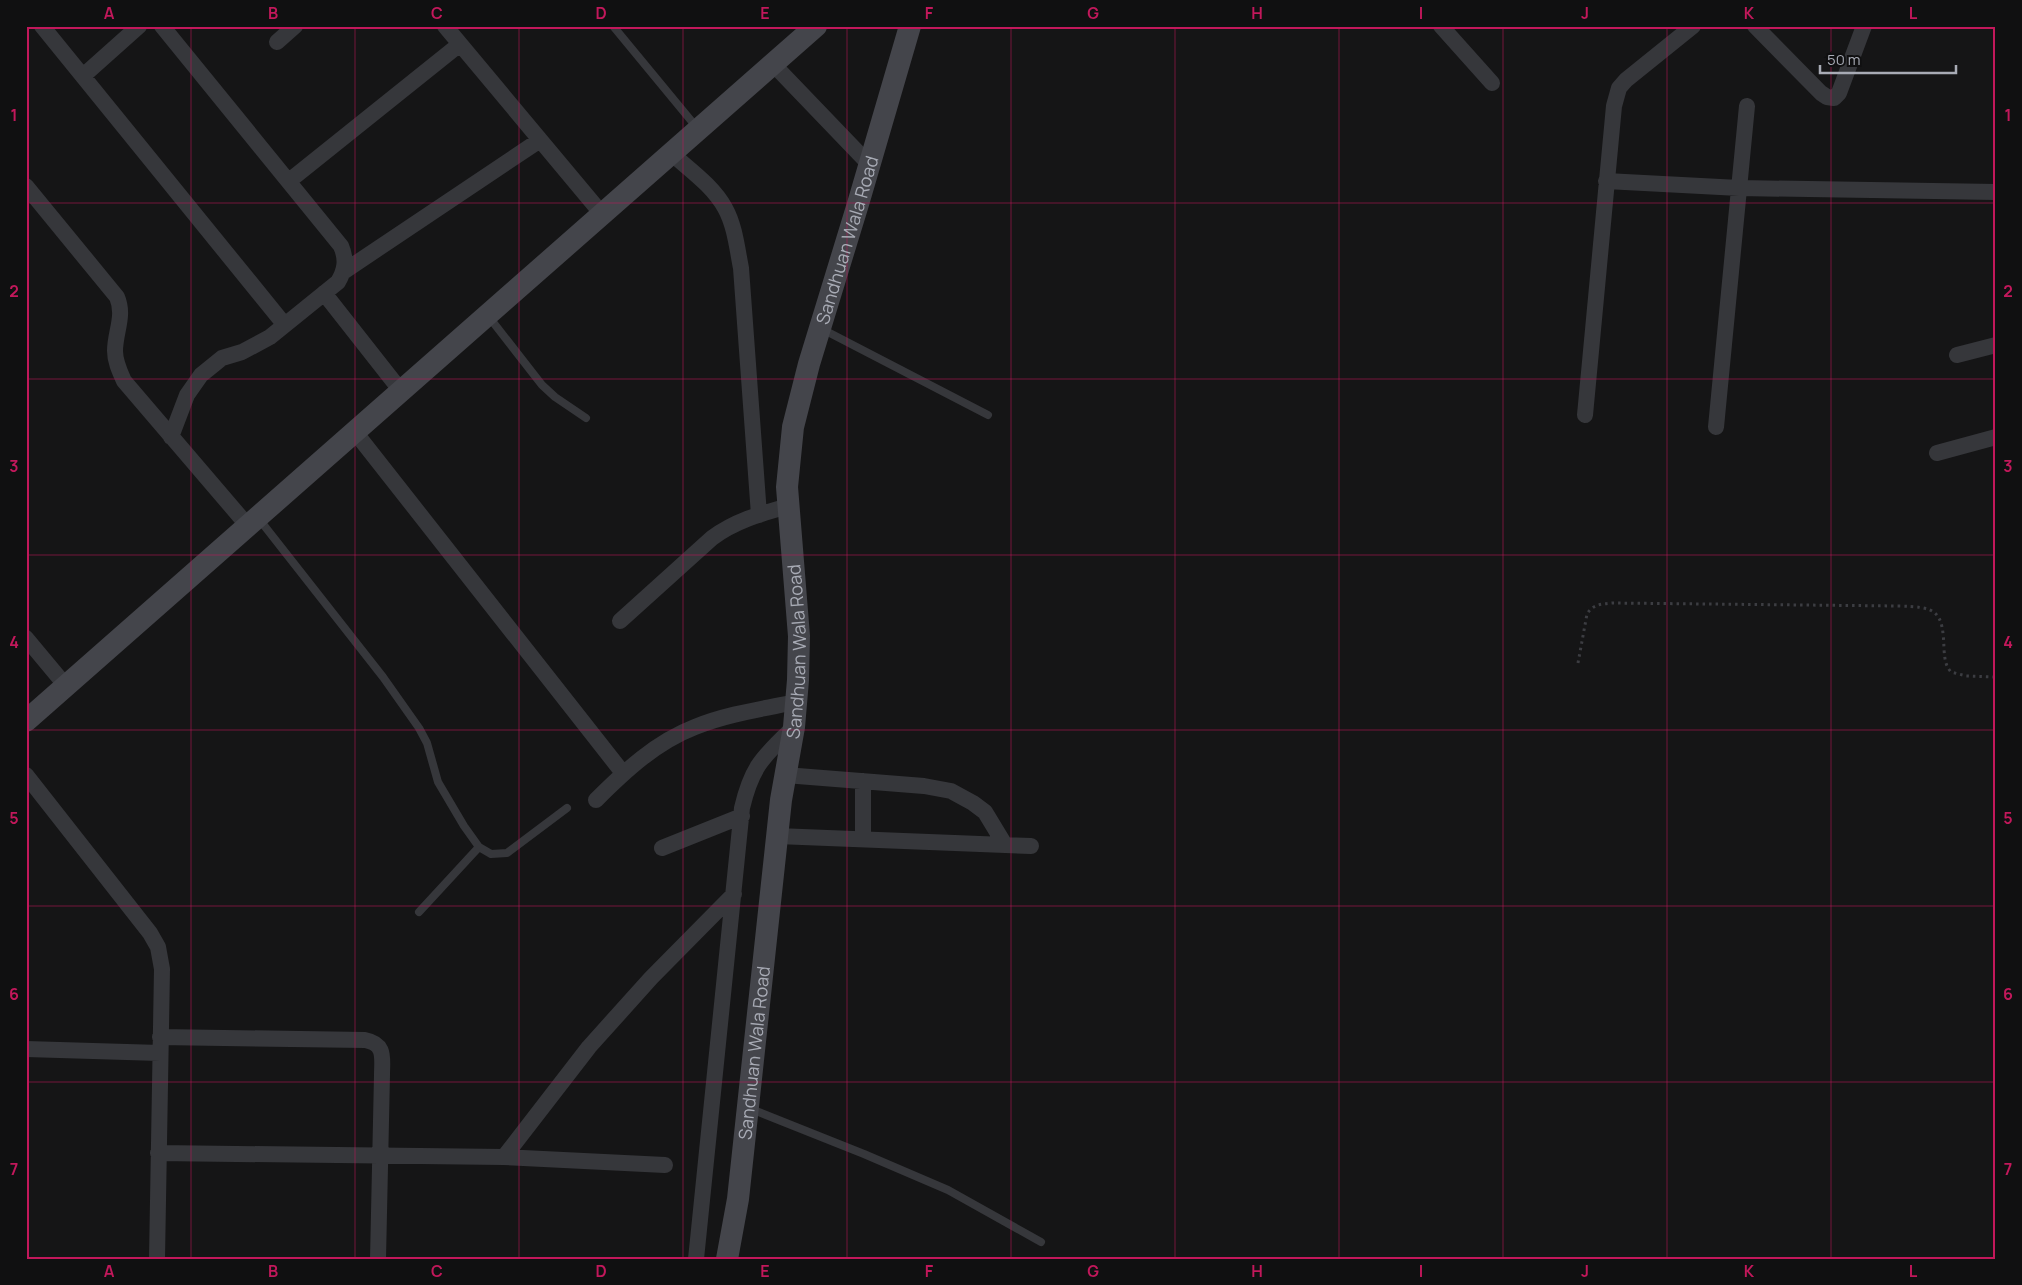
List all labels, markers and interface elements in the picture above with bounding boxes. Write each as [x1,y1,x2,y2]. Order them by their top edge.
text: A [104,2,115,24]
text: B [268,2,278,24]
text: C [431,2,443,24]
text: D [595,2,607,24]
text: E [760,2,770,24]
text: F [925,2,934,24]
text: G [1087,2,1099,24]
text: H [1251,2,1263,24]
text: I [1419,2,1423,24]
text: J [1581,2,1589,24]
text: K [1744,2,1755,24]
text: L [1909,2,1918,24]
scale bar [1820,42,1956,74]
text: 50 m [1827,49,1861,70]
text: 1 [10,104,18,126]
text: 1 [2004,104,2012,126]
street label: Sandhuan Wala Road [810,153,883,327]
text: 2 [9,280,19,302]
text: 2 [2003,280,2013,302]
text: 3 [9,455,19,477]
text: 3 [2003,455,2013,477]
street label: Sandhuan Wala Road [780,564,811,741]
text: 4 [9,631,19,653]
text: 4 [2003,631,2013,653]
text: 5 [9,807,19,829]
text: 5 [2003,807,2013,829]
street label: Sandhuan Wala Road [732,965,775,1141]
text: 6 [9,983,19,1005]
text: 6 [2003,983,2013,1005]
text: 7 [10,1158,18,1180]
text: 7 [2004,1158,2012,1180]
text: A [104,1260,115,1282]
text: B [268,1260,278,1282]
text: C [431,1260,443,1282]
text: D [595,1260,607,1282]
text: E [760,1260,770,1282]
text: F [925,1260,934,1282]
text: G [1087,1260,1099,1282]
text: H [1251,1260,1263,1282]
text: I [1419,1260,1423,1282]
text: J [1581,1260,1589,1282]
text: K [1744,1260,1755,1282]
text: L [1909,1260,1918,1282]

